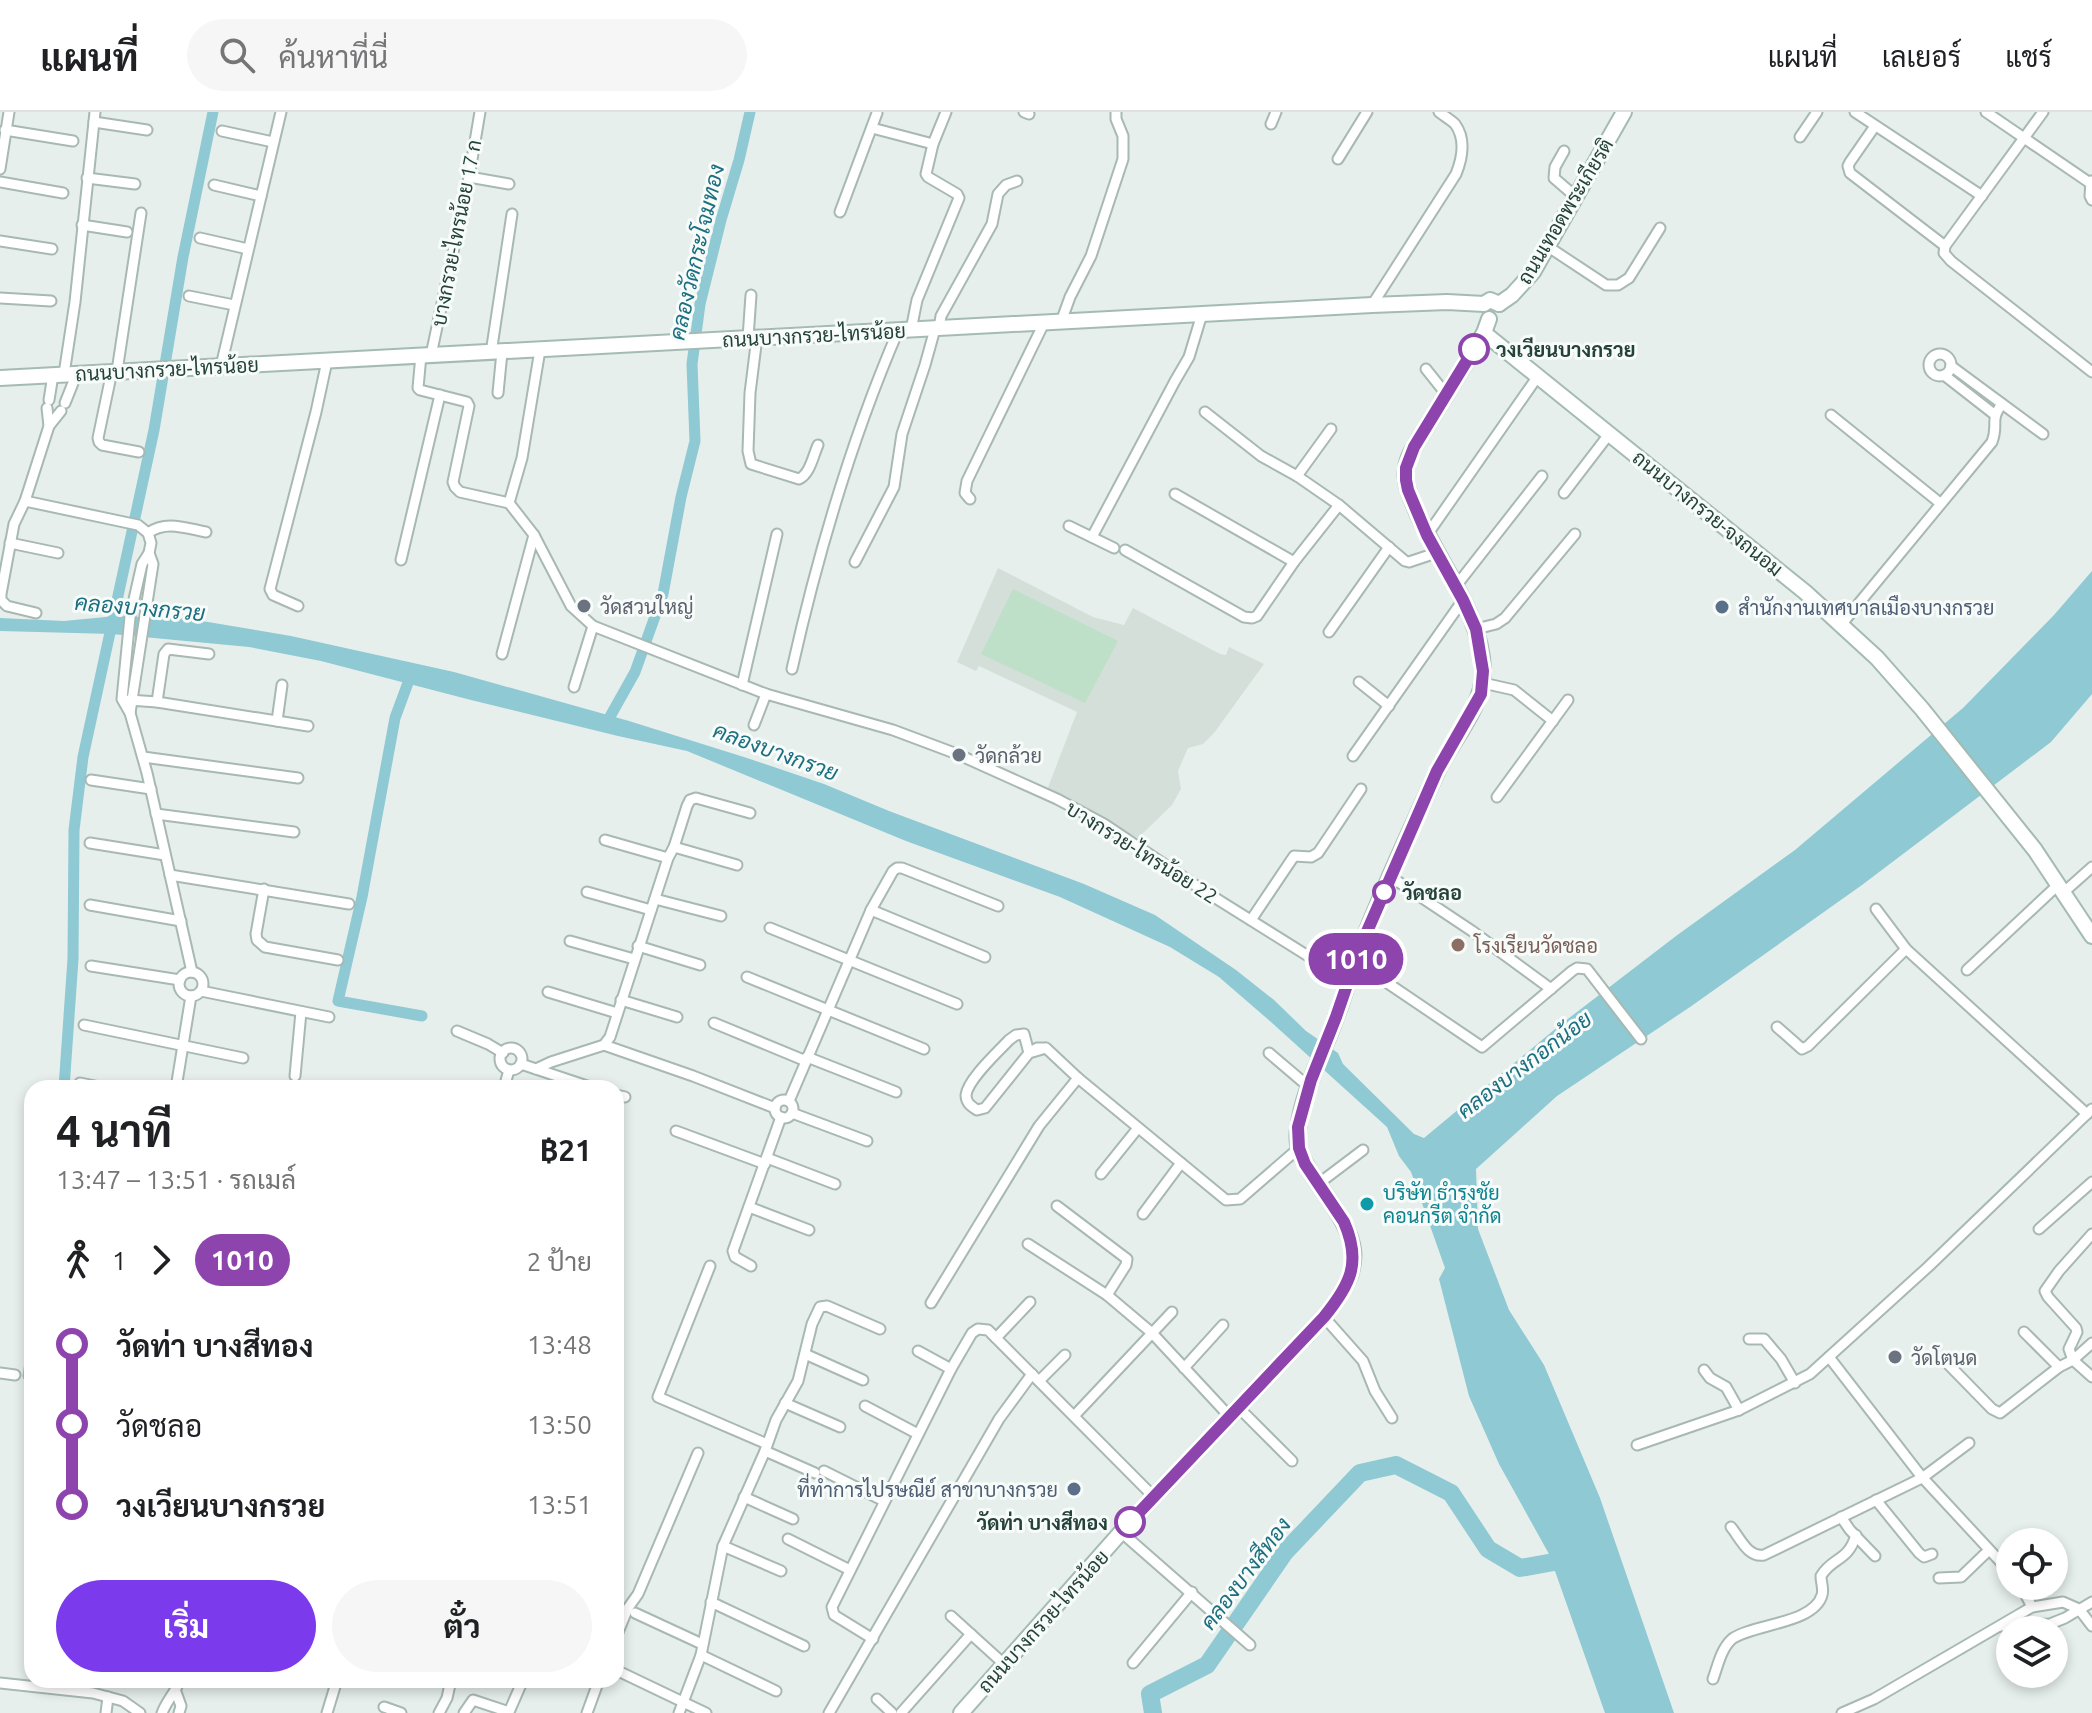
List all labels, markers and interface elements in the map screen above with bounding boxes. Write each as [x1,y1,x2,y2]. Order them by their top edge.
search box [187,19,747,91]
icon: search [215,33,259,77]
text: แผนที่ [40,36,139,78]
text: ค้นหาที่นี่ [279,40,388,74]
text: แผนที่ [1768,41,1838,72]
text: เลเยอร์ [1882,41,1961,72]
text: แชร์ [2005,41,2052,72]
street label: ถนนเทอดพระเกียรติ [1512,134,1618,288]
street label: บางกรวย-ไทรน้อย 17 ก [426,137,485,329]
water label: คลองวัดกระโจมทอง [663,161,728,342]
street label: ถนนบางกรวย-ไทรน้อย [721,318,906,351]
marker: วงเวียนบางกรวย [1459,334,1489,364]
place label: วงเวียนบางกรวย [1496,337,1636,361]
street label: ถนนบางกรวย-ไทรน้อย [74,352,259,385]
street label: ถนนบางกรวย-จงถนอม [1628,446,1788,580]
water label: คลองบางกรวย [74,589,207,625]
place label: วัดสวนใหญ่ [600,594,694,619]
place label: สำนักงานเทศบาลเมืองบางกรวย [1738,594,1995,619]
marker: วัดสวนใหญ่ [575,597,593,615]
marker: สำนักงานเทศบาลเมืองบางกรวย [1713,598,1731,616]
water label: คลองบางกรวย [710,717,842,785]
place label: วัดกล้วย [975,744,1042,767]
marker: วัดกล้วย [950,746,968,764]
street label: บางกรวย-ไทรน้อย 22 [1062,795,1222,908]
place label: วัดชลอ [1402,880,1462,904]
marker: วัดชลอ [1373,881,1395,903]
line badge: 1010 [1300,933,1412,985]
place label: โรงเรียนวัดชลอ [1473,933,1598,957]
marker: โรงเรียนวัดชลอ [1449,936,1467,954]
text: 1010 [1324,943,1388,974]
water label: คลองบางกอกน้อย [1452,1005,1596,1123]
text: 4 นาที [56,1106,172,1155]
text: ฿21 [540,1133,592,1167]
text: 13:47 – 13:51 · รถเมล์ [56,1165,296,1194]
place label: บริษัท ธำรงชัย คอนกรีต จำกัด [1383,1181,1502,1227]
marker: บริษัท ธำรงชัย คอนกรีต จำกัด [1358,1195,1376,1213]
icon: walk [56,1238,100,1282]
icon: forward [139,1238,183,1282]
text: 1010 [211,1244,274,1275]
text: 1 [112,1246,127,1275]
text: 2 ป้าย [527,1247,592,1276]
text: วัดท่า บางสีทอง [116,1329,313,1363]
text: 13:48 [527,1330,592,1359]
place label: วัดโตนด [1911,1345,1977,1369]
marker: วัดโตนด [1886,1348,1904,1366]
text: วัดชลอ [116,1409,202,1443]
text: 13:50 [527,1410,592,1439]
place label: ที่ทำการไปรษณีย์ สาขาบางกรวย [797,1473,1058,1501]
marker: ที่ทำการไปรษณีย์ สาขาบางกรวย [1065,1480,1083,1498]
text: วงเวียนบางกรวย [116,1489,325,1523]
text: 13:51 [527,1490,592,1519]
marker: วัดท่า บางสีทอง [1115,1507,1145,1537]
place label: วัดท่า บางสีทอง [976,1510,1108,1534]
water label: คลองบางสีทอง [1195,1512,1295,1634]
map controls [1996,1528,2068,1688]
button: locate [1996,1528,2068,1600]
street label: ถนนบางกรวย-ไทรน้อย [972,1544,1113,1697]
button: เริ่ม [56,1580,316,1672]
button: ตั๋ว [332,1580,592,1672]
button: layers [1996,1616,2068,1688]

